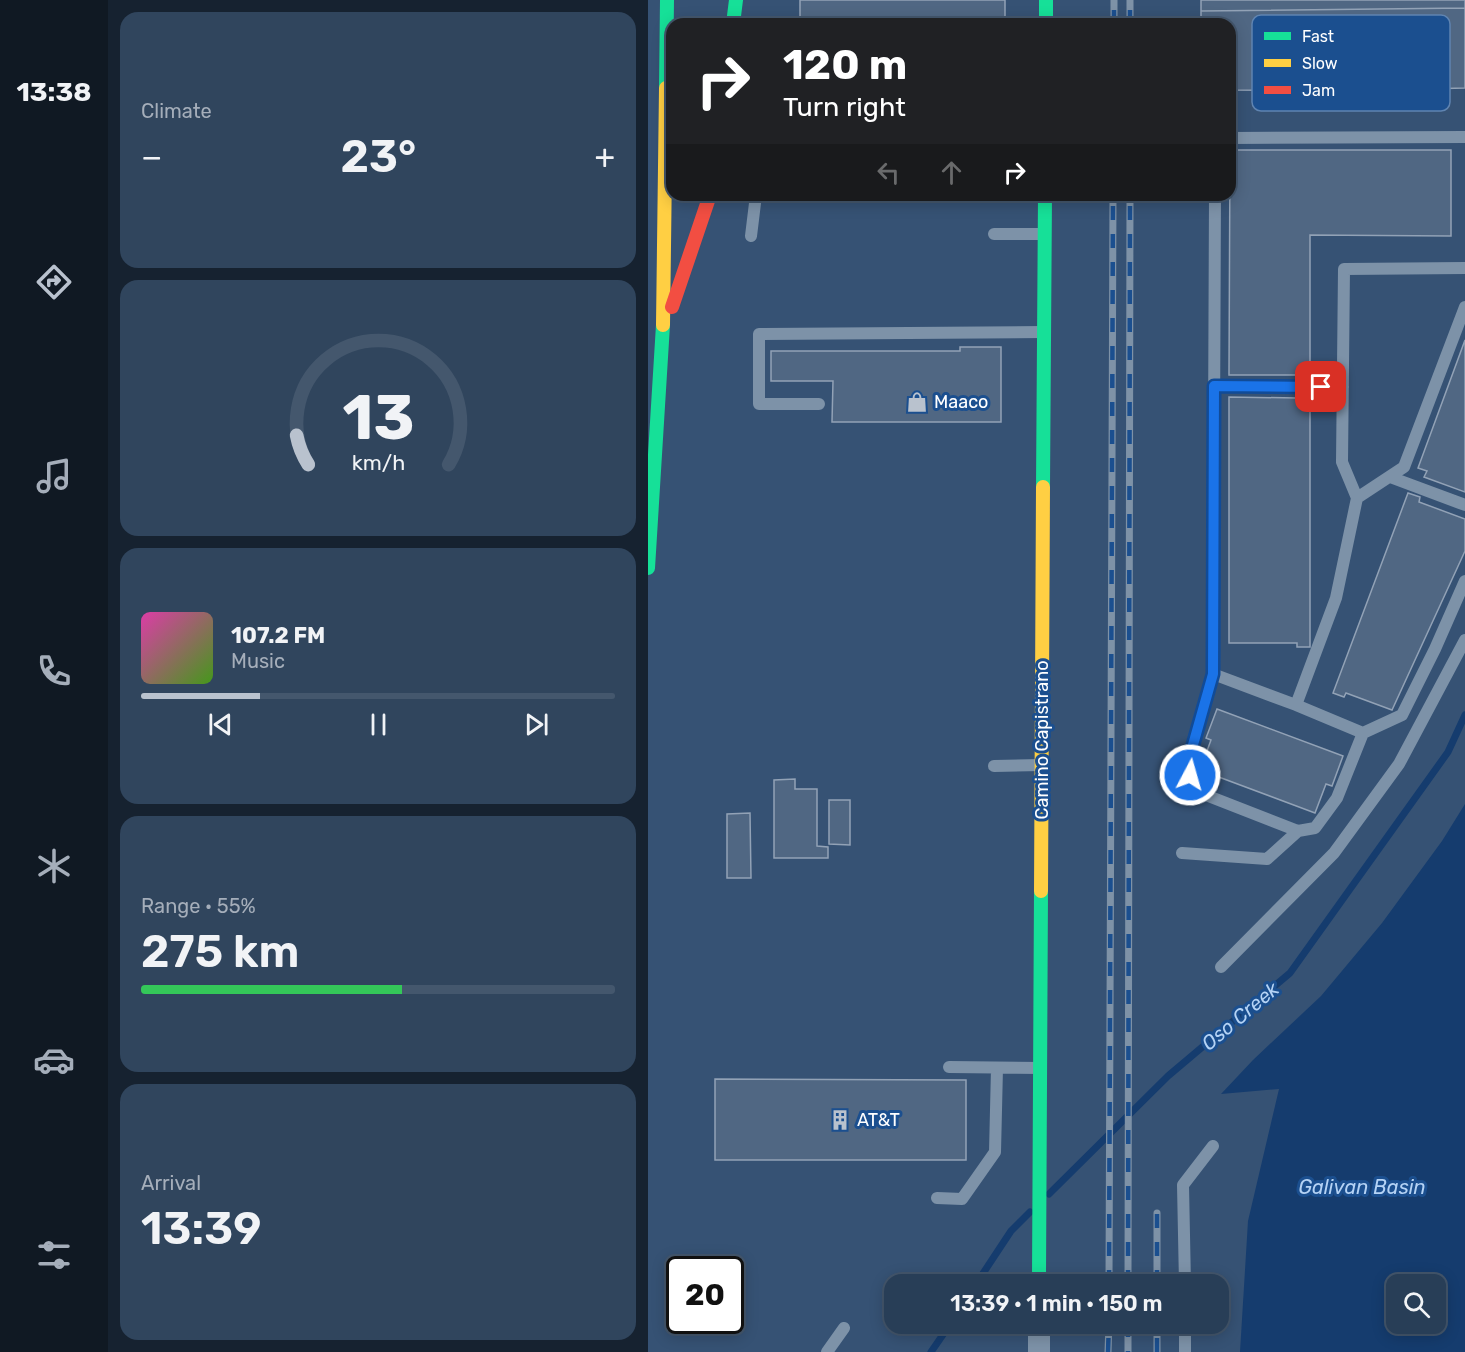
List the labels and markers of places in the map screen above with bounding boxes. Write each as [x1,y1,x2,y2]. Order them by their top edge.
pin [1295,361,1346,412]
shop icon: Maaco [905,390,929,414]
place label: Maaco [934,391,988,413]
building icon: AT&T [828,1108,852,1132]
place label: AT&T [857,1109,900,1131]

